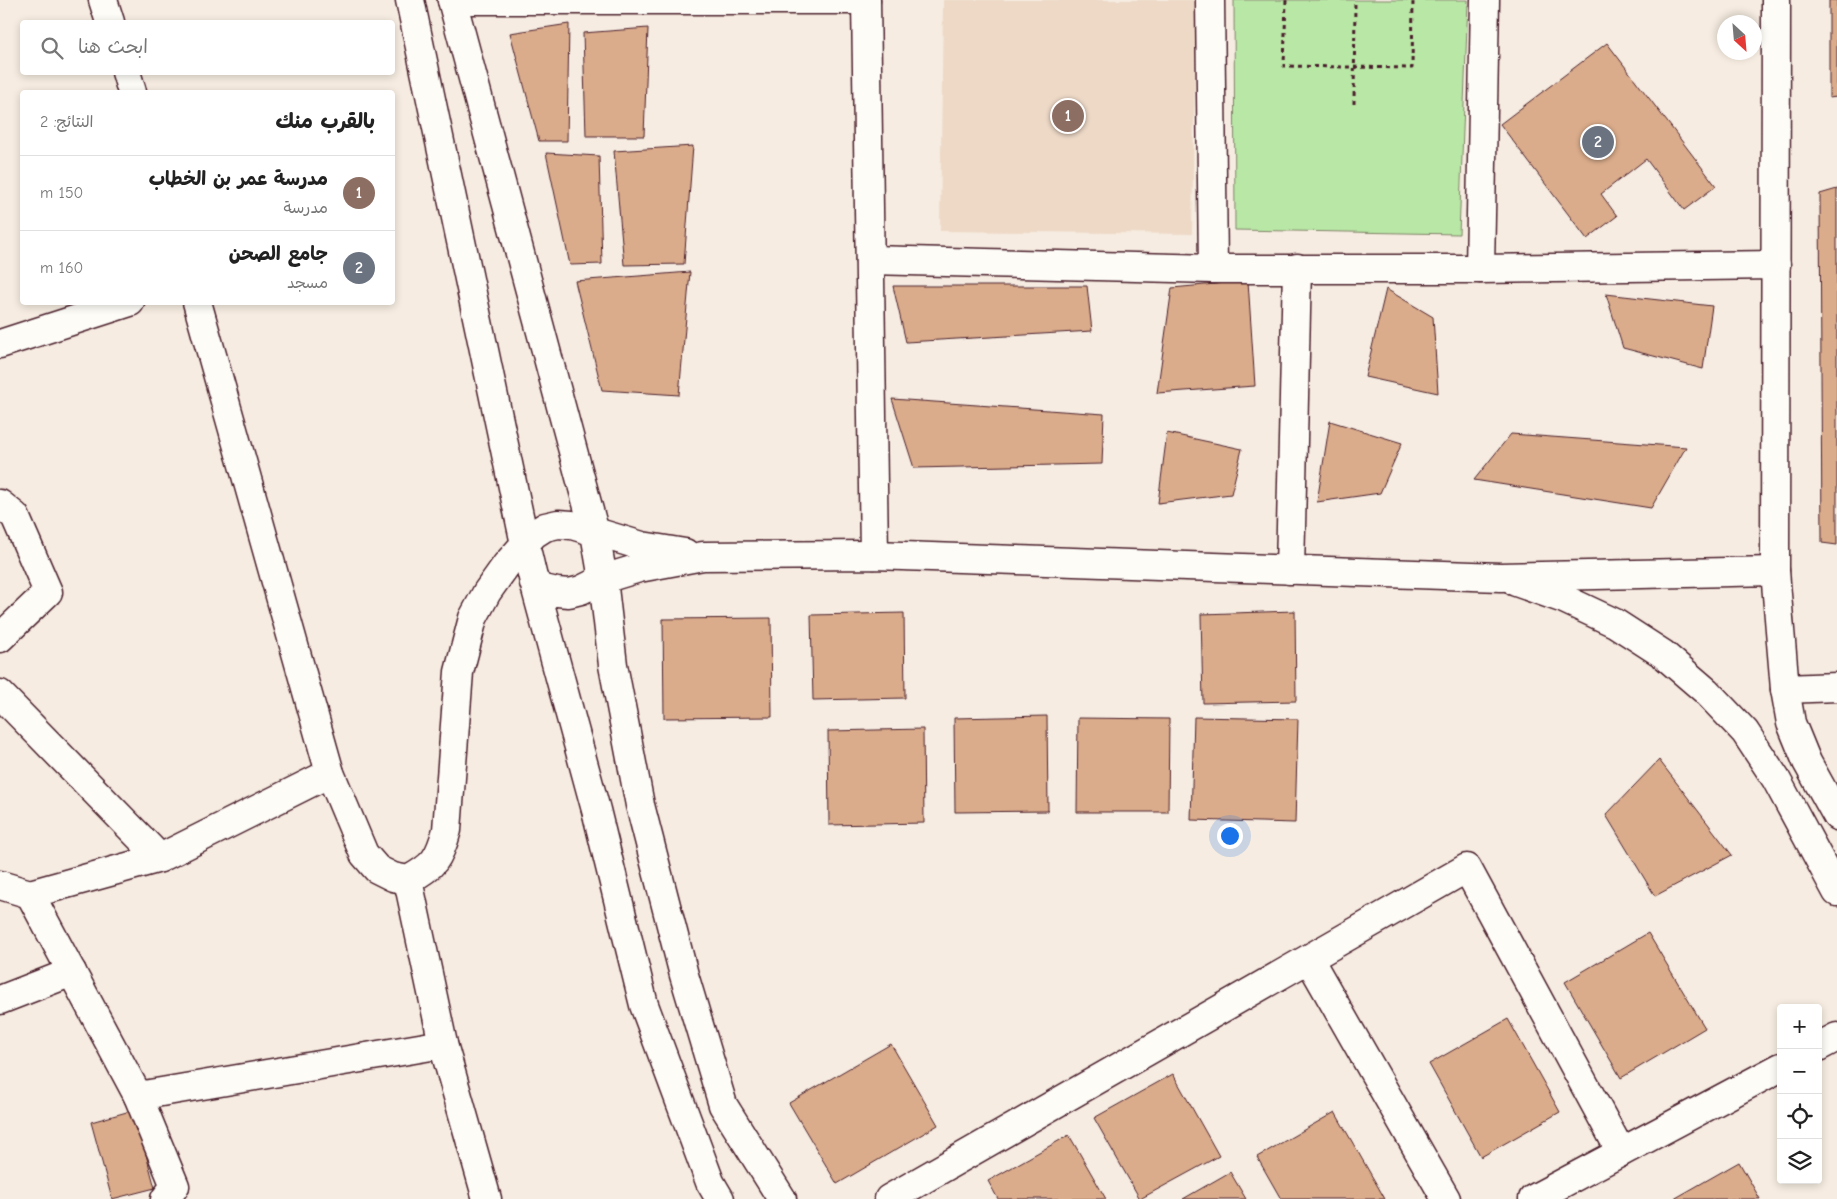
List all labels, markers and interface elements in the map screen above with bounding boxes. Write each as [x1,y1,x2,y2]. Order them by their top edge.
north arrow [1717,15,1762,60]
search box [20,20,395,75]
icon: search [38,34,66,62]
text: ابحث هنا [78,36,148,58]
pin: 1 [1052,97,1084,135]
text: بالقرب منك [275,109,375,133]
text: النتائج: 2 [40,113,94,131]
pin: 2 [1582,123,1614,161]
text: مدرسة عمر بن الخطاب [149,168,328,190]
text: 150 m [40,184,83,202]
text: 1 [356,184,362,202]
text: مدرسة [283,199,328,217]
text: جامع الصحن [229,243,328,265]
text: 160 m [40,259,83,277]
text: 2 [355,259,363,277]
text: مسجد [287,274,328,292]
your location [1217,823,1243,849]
map controls [1777,1004,1822,1184]
button: + [1777,1004,1822,1049]
button: − [1777,1049,1822,1094]
button: locate [1777,1094,1822,1139]
button: layers [1777,1139,1822,1184]

